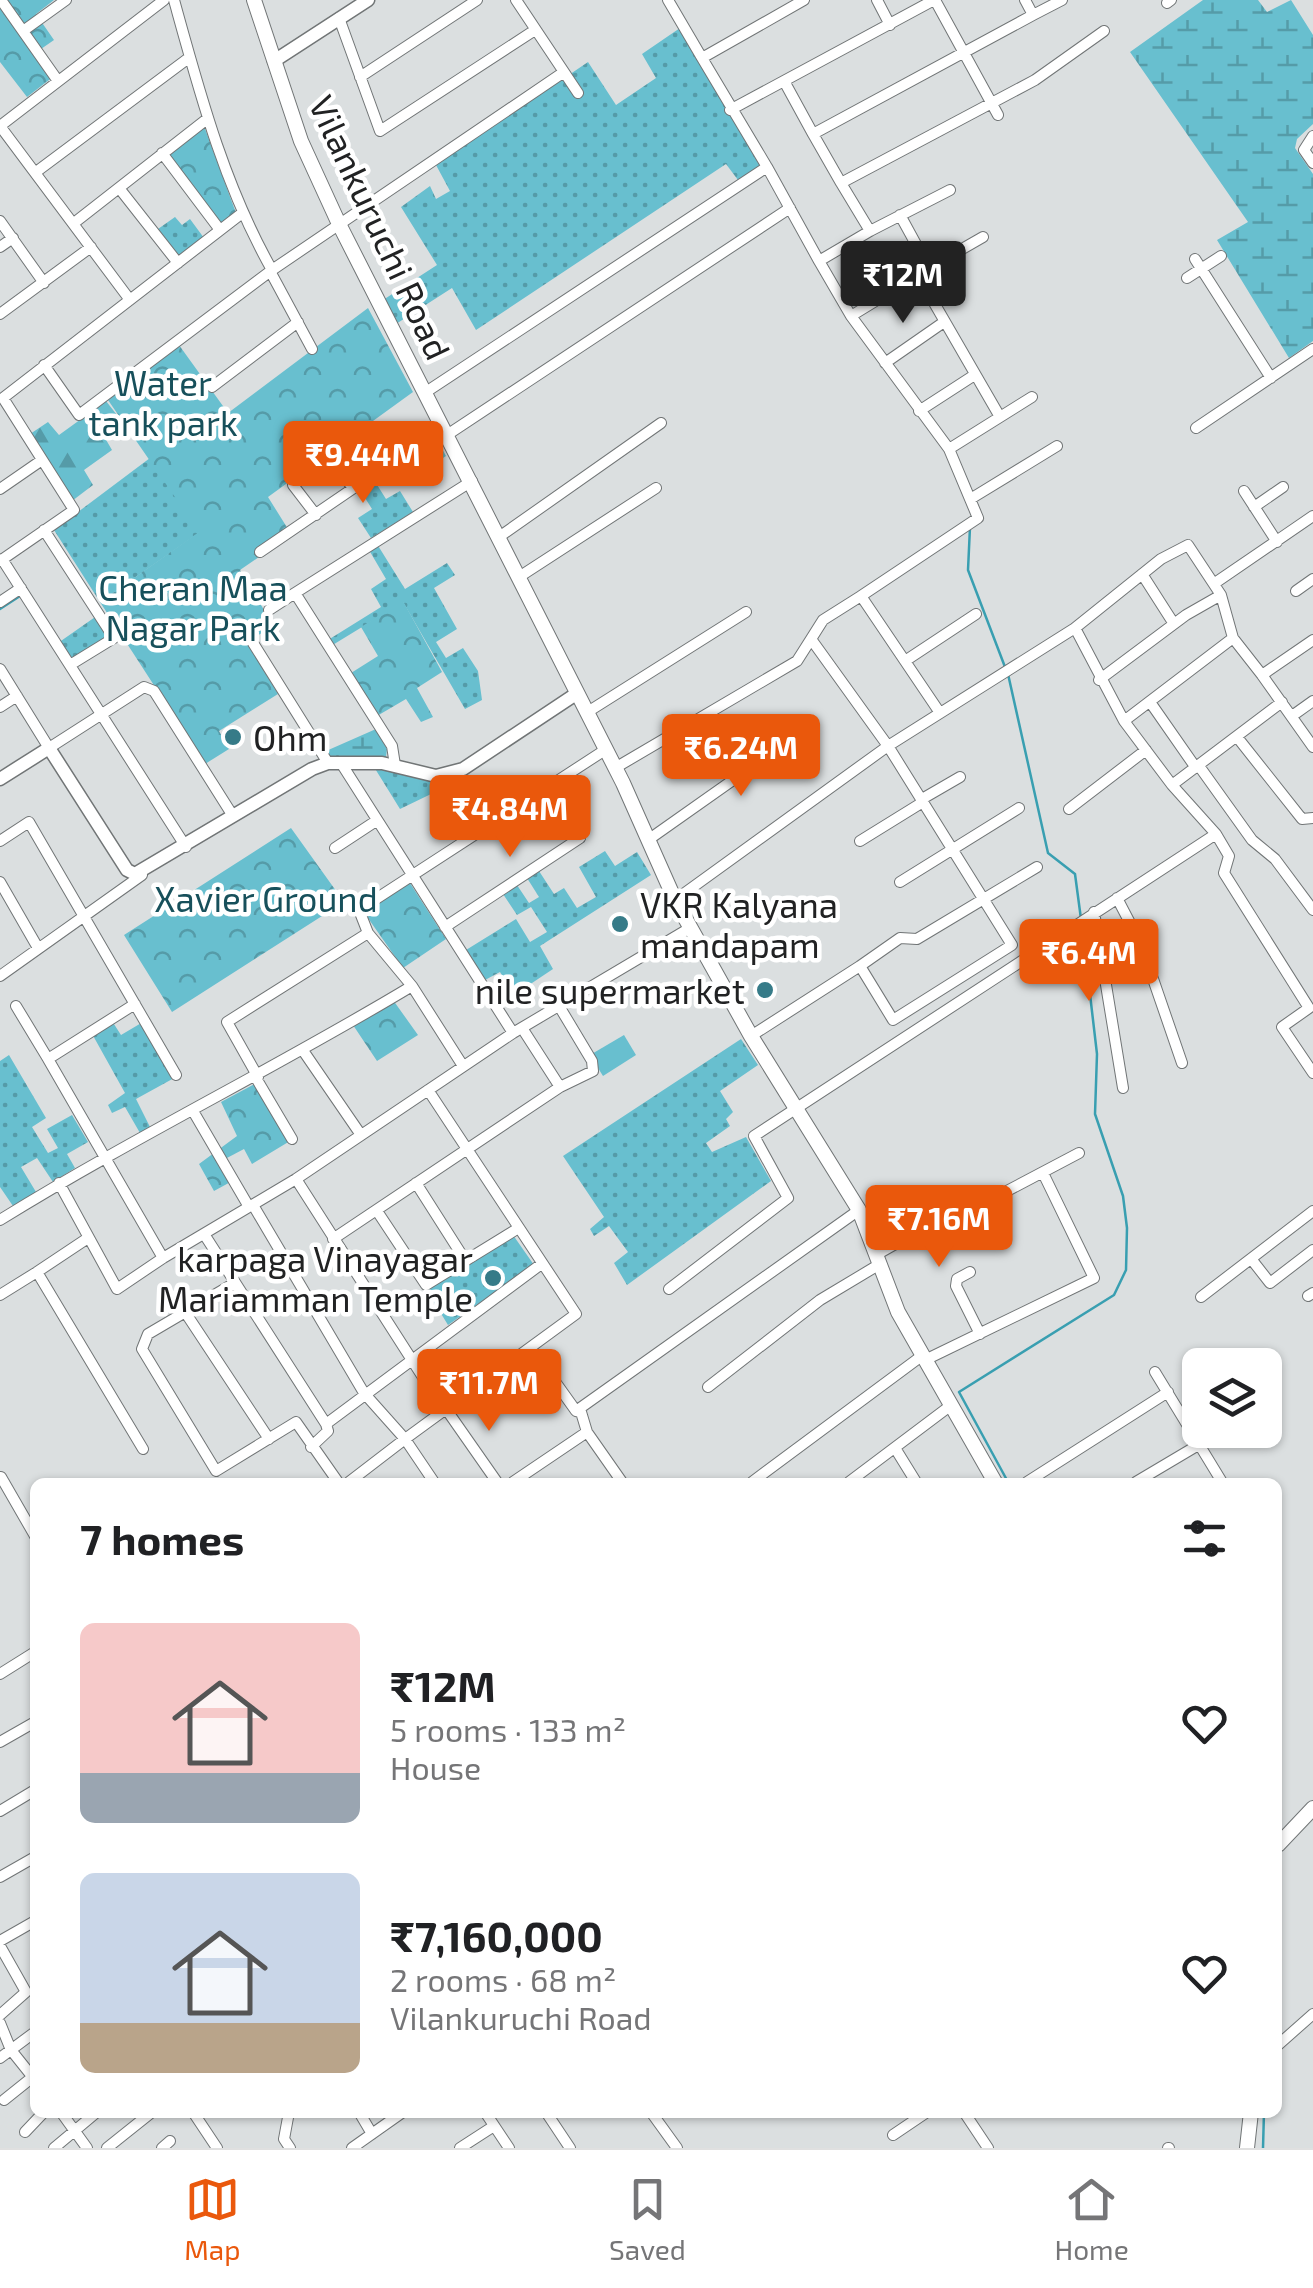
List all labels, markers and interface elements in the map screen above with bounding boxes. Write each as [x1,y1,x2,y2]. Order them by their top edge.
street label: Vilankuruchi Road [301,88,461,366]
pin: ₹12M [844,241,962,326]
text: ₹12M [863,254,943,292]
park label: Water tank park [88,361,238,443]
pin: ₹9.44M [282,421,444,506]
text: ₹9.44M [305,434,421,472]
park label: Cheran Maa Nagar Park [98,566,288,648]
pin: ₹6.24M [660,714,822,799]
place label: Ohm [253,716,327,758]
marker: Ohm [222,726,244,748]
text: ₹6.24M [684,727,798,765]
pin: ₹4.84M [429,775,591,860]
text: ₹4.84M [452,788,568,826]
park label: Xavier Ground [154,877,378,919]
place label: VKR Kalyana mandapam [640,883,838,965]
marker: VKR Kalyana mandapam [609,913,631,935]
pin: ₹6.4M [1019,919,1159,1004]
text: ₹6.4M [1041,932,1137,970]
place label: nile supermarket [475,969,745,1011]
marker: nile supermarket [754,979,776,1001]
pin: ₹7.16M [858,1185,1020,1270]
text: ₹7.16M [888,1198,990,1236]
place label: karpaga Vinayagar Mariamman Temple [158,1237,473,1319]
marker: karpaga Vinayagar Mariamman Temple [482,1267,504,1289]
map controls [1182,1348,1282,1448]
button: layers [1182,1348,1282,1448]
pin: ₹11.7M [408,1349,570,1434]
text: ₹11.7M [439,1362,539,1400]
icon: filters [1177,1511,1232,1566]
text: 7 homes [80,1513,244,1563]
text: ₹12M [390,1660,496,1710]
icon: home [160,1663,280,1783]
icon: heart [1177,1696,1232,1751]
text: 5 rooms · 133 m² [390,1710,626,1748]
text: House [390,1748,481,1786]
text: ₹7,160,000 [390,1910,603,1960]
icon: home [160,1913,280,2033]
icon: heart [1177,1946,1232,2001]
text: 2 rooms · 68 m² [390,1960,616,1998]
text: Vilankuruchi Road [390,1998,652,2036]
tab: Map [184,2172,240,2266]
tab: Saved [609,2172,686,2266]
tab: Home [1055,2172,1129,2266]

